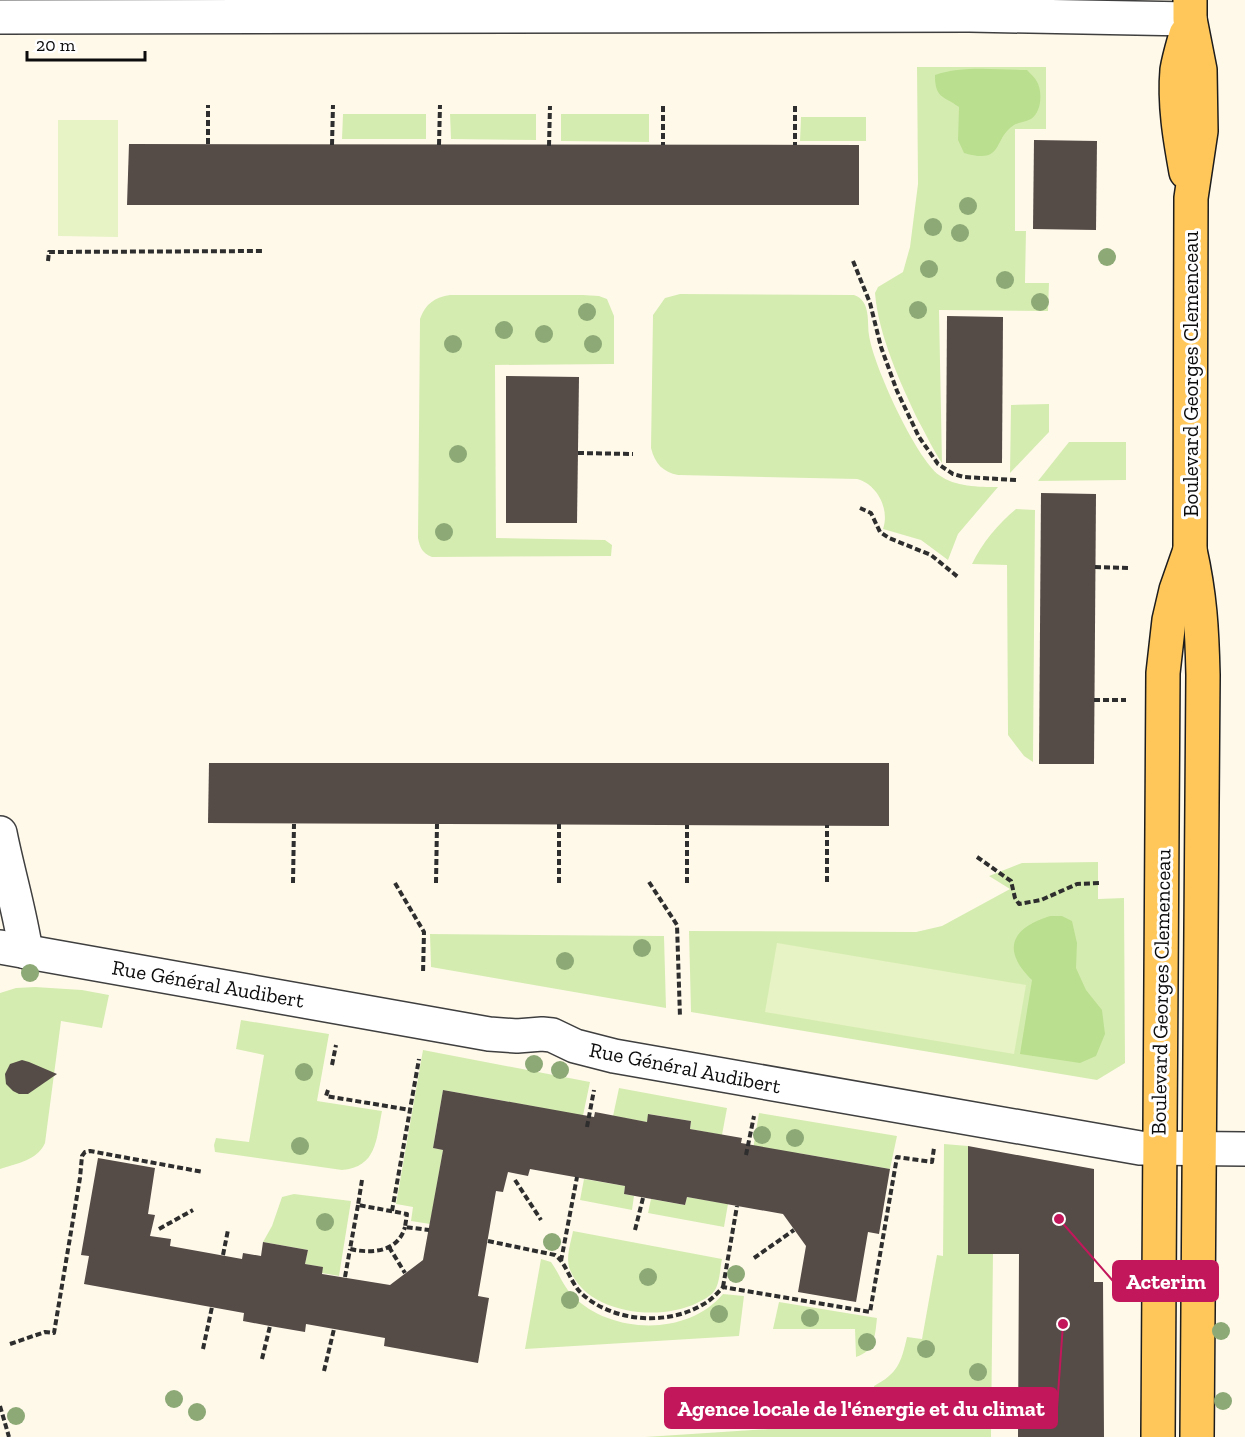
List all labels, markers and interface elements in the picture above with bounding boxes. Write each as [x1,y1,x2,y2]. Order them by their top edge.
scale bar [27,24,146,62]
text: 20 m [36,34,76,56]
street label: Boulevard Georges Clemenceau [1178,231,1203,517]
street label: Boulevard Georges Clemenceau [1146,849,1175,1135]
street label: Rue Général Audibert [110,954,306,1013]
street label: Rue Général Audibert [587,1037,783,1098]
callout: Acterim [1113,1261,1218,1301]
text: Acterim [1126,1268,1207,1295]
callout: Agence locale de l'énergie et du climat [665,1388,1057,1428]
text: Agence locale de l'énergie et du climat [677,1395,1045,1422]

